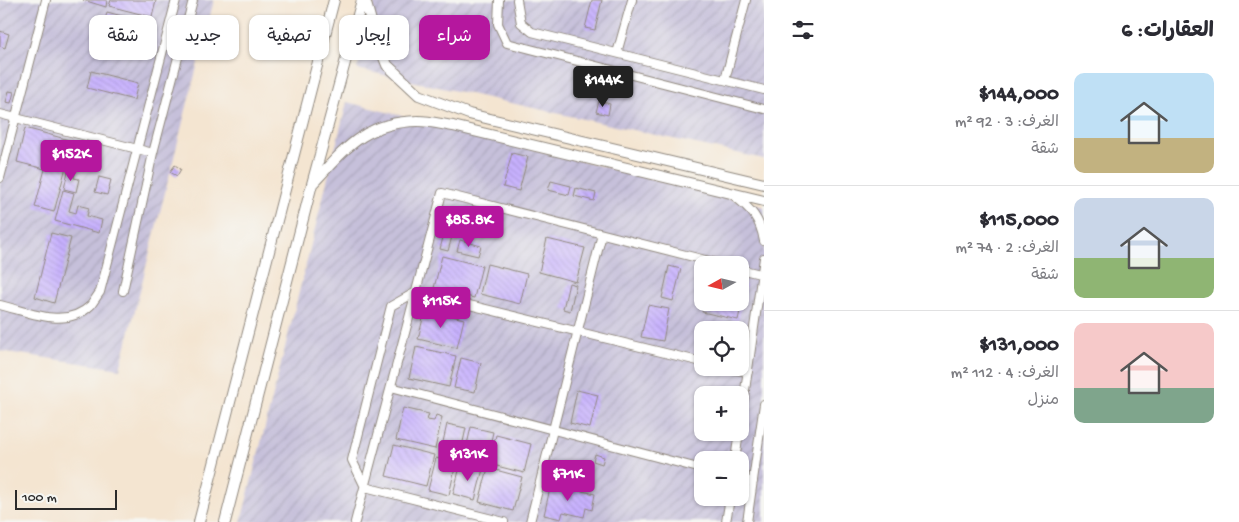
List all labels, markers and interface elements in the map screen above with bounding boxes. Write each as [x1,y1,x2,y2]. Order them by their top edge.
chip: شقة [89,15,157,60]
chip: جديد [167,15,239,60]
chip: تصفية [249,15,329,60]
chip: إيجار [339,15,409,60]
chip: شراء [419,15,490,60]
icon: filters [789,16,817,44]
text: العقارات: 6 [1121,20,1214,45]
pin: $144K [568,66,638,108]
text: $144K [584,72,622,91]
text: $144,000 [979,83,1059,108]
icon: home [1114,93,1174,153]
text: الغرف: 3 · 92 m² [955,114,1059,133]
pin: $152K [36,140,106,182]
text: شقة [1031,141,1059,160]
text: $152K [52,146,90,165]
pin: $85.8K [428,206,510,248]
text: $115,000 [979,209,1059,234]
text: $85.8K [446,212,492,231]
icon: home [1114,218,1174,278]
text: الغرف: 2 · 74 m² [955,240,1059,259]
north arrow [694,256,749,311]
map controls [694,256,749,506]
text: شقة [1031,267,1059,286]
pin: $115K [406,286,476,329]
text: $115K [422,293,460,312]
button: locate [694,321,749,376]
text: $131,000 [979,334,1059,359]
icon: home [1114,343,1174,403]
text: الغرف: 4 · 112 m² [951,365,1059,384]
button: + [694,386,749,441]
text: منزل [1027,392,1059,411]
pin: $131K [433,440,503,482]
text: $131K [449,446,487,465]
button: − [694,451,749,506]
pin: $71K [538,460,598,502]
text: $71K [553,466,583,485]
scale bar [15,487,118,510]
text: 100 m [22,490,57,507]

